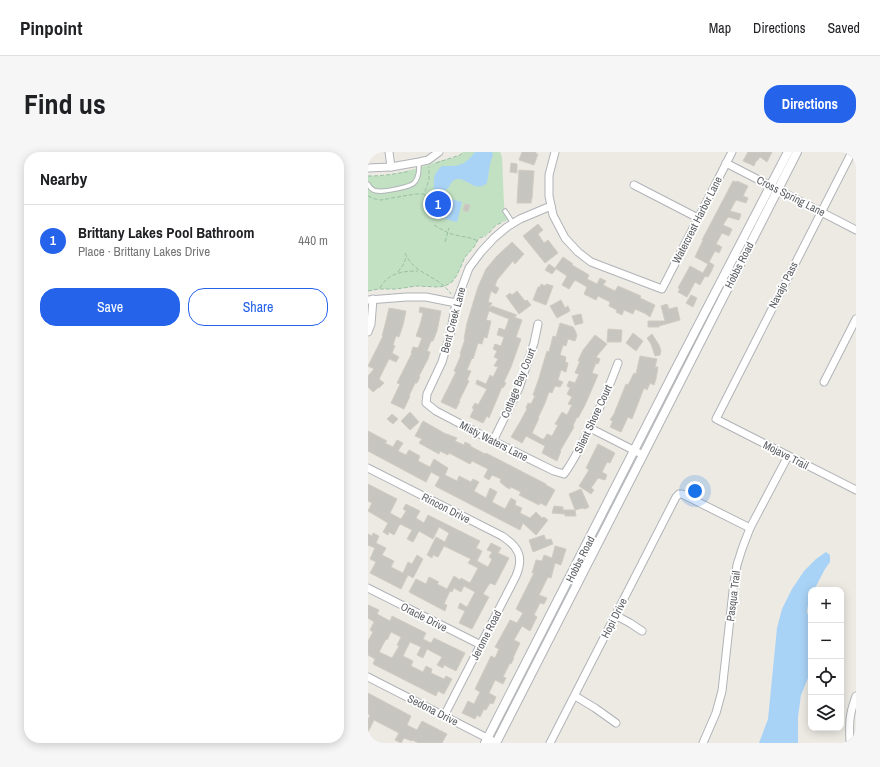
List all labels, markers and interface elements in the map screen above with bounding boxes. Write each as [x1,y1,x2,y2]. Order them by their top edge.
text: Pinpoint [20,15,82,41]
text: Map [709,19,731,37]
text: Directions [753,19,805,37]
text: Saved [827,19,860,37]
text: Find us [24,85,106,123]
button: Directions [764,85,856,123]
text: Nearby [40,167,87,190]
street label: Cross Spring Lane [754,173,828,219]
street label: Watercrest Harbor Lane [669,174,725,266]
pin: 1 [425,189,451,219]
text: Brittany Lakes Pool Bathroom [78,222,254,243]
text: 1 [50,232,56,249]
text: 440 m [298,232,328,249]
street label: Hobbs Road [721,239,757,291]
text: Place · Brittany Lakes Drive [78,243,210,260]
street label: Navajo Pass [765,259,801,311]
street label: Bent Creek Lane [437,285,469,355]
button: Save [40,288,180,326]
button: Share [188,288,328,326]
street label: Cottage Bay Court [498,346,539,420]
street label: Silent Shore Court [571,382,615,456]
street label: Misty Waters Lane [457,418,531,464]
street label: Mojave Trail [761,438,811,472]
your location [685,481,705,501]
street label: Rincon Drive [419,490,473,526]
street label: Hobbs Road [562,533,598,585]
street label: Pasqua Trail [723,570,743,622]
map controls [808,587,844,731]
button: + [808,587,844,623]
street label: Hopi Drive [598,596,630,640]
street label: Oracle Drive [398,599,450,635]
street label: Jerome Road [467,608,505,662]
button: − [808,623,844,659]
button: locate [808,659,844,695]
street label: Sedona Drive [405,691,461,729]
button: layers [808,695,844,731]

